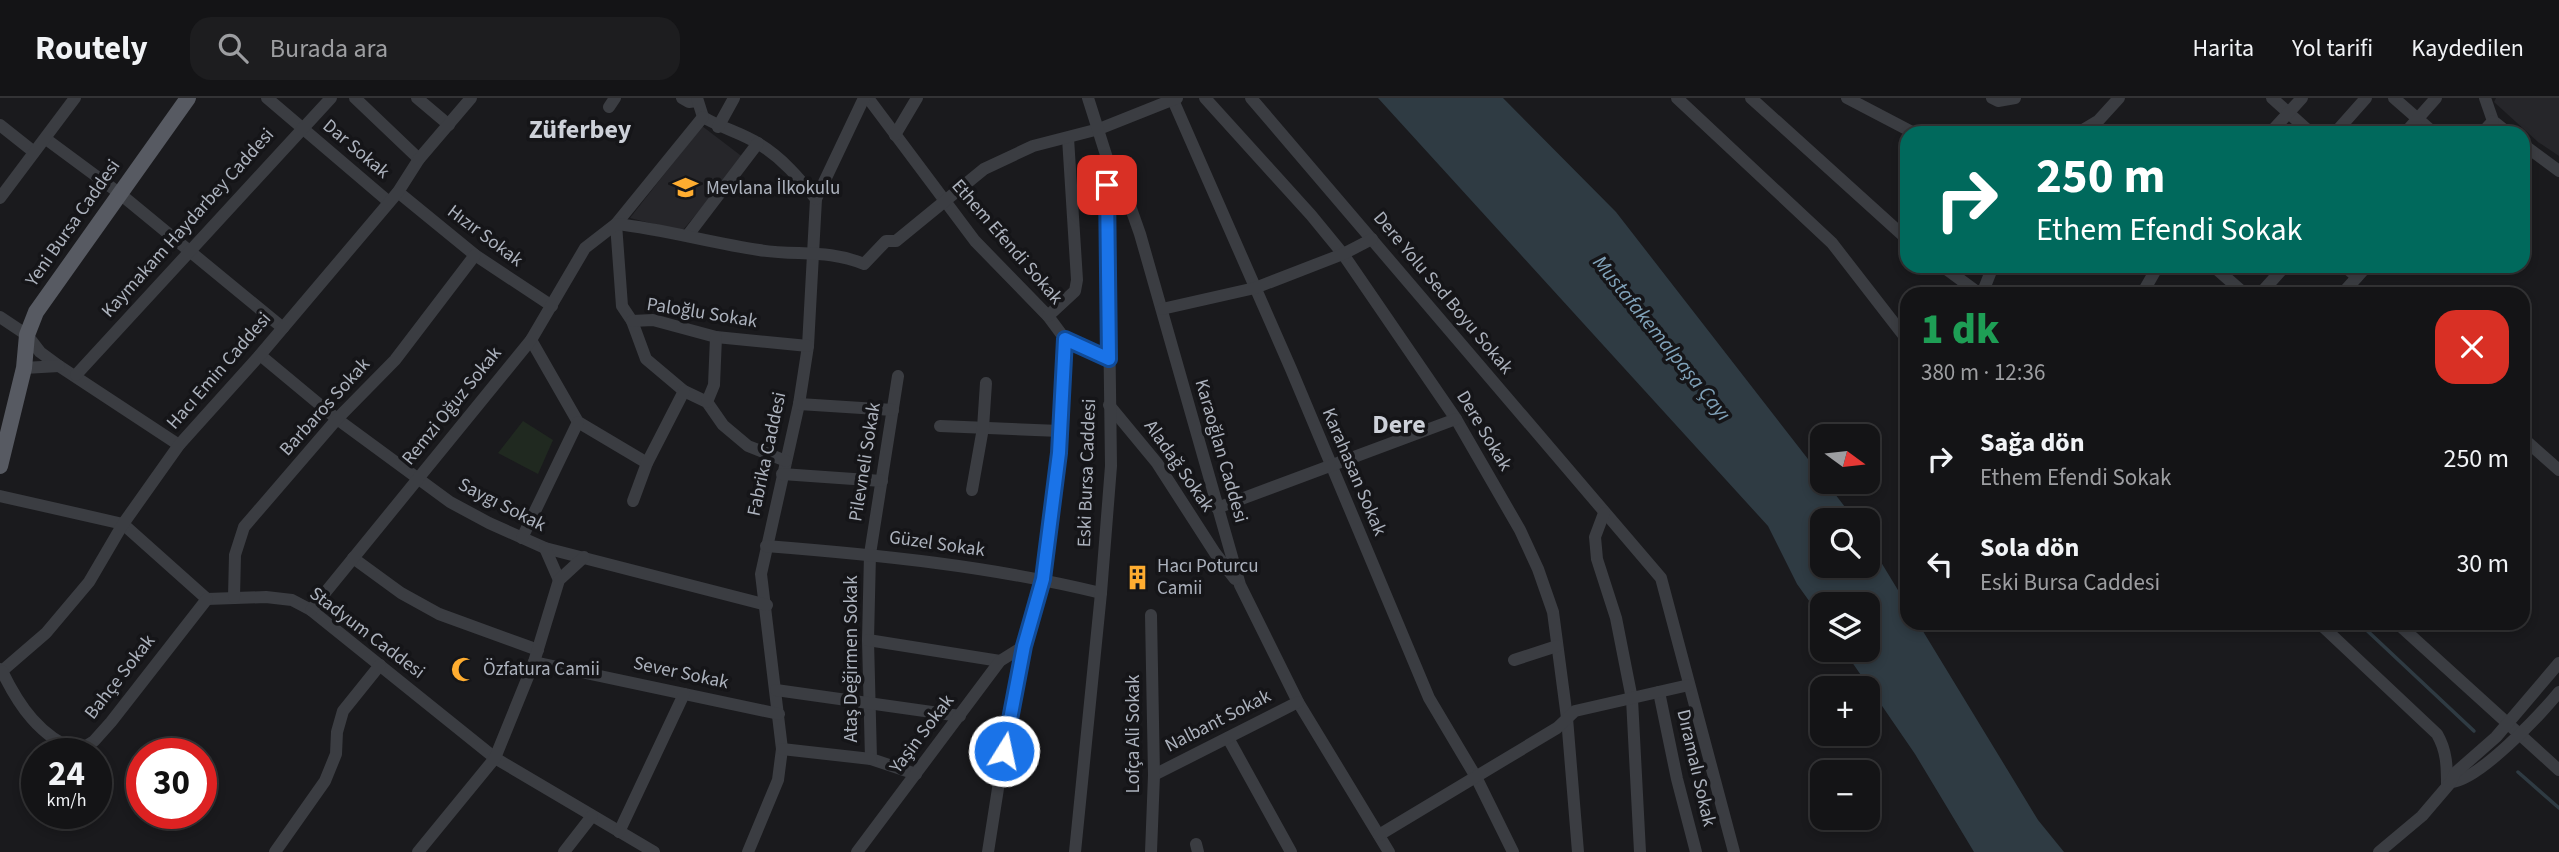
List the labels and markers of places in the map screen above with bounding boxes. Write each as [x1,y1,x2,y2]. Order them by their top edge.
pin [1077,155,1137,215]
school or university icon: Mevlana İlkokulu [672,174,700,202]
place label: Mevlana İlkokulu [706,175,840,202]
place label: Hacı Poturcu Camii [1157,553,1259,602]
building icon: Hacı Poturcu Camii [1123,563,1151,591]
mosque icon: Özfatura Camii [449,655,477,683]
place label: Özfatura Camii [483,656,600,683]

